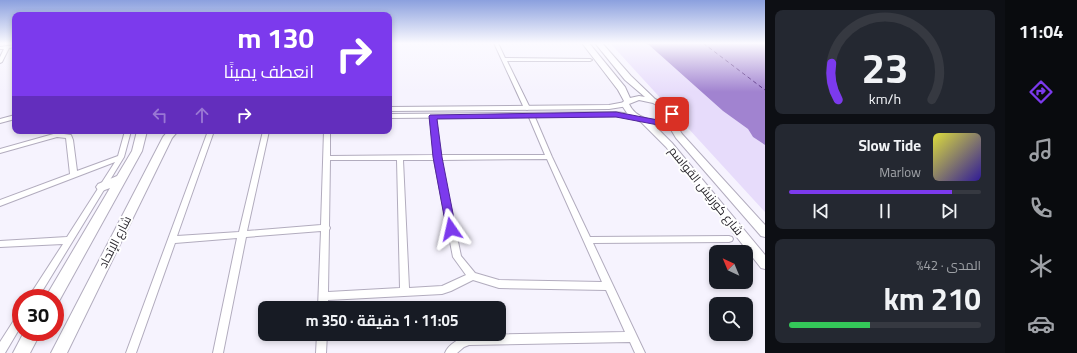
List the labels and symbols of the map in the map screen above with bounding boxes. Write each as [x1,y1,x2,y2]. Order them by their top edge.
pin [655,97,689,131]
street label: شارع كورنيش القواسم [663,141,750,241]
position arrow [430,208,472,250]
street label: شارع الإتحاد [91,211,138,272]
north arrow [709,245,753,289]
speed limit sign: 30 [12,289,64,341]

